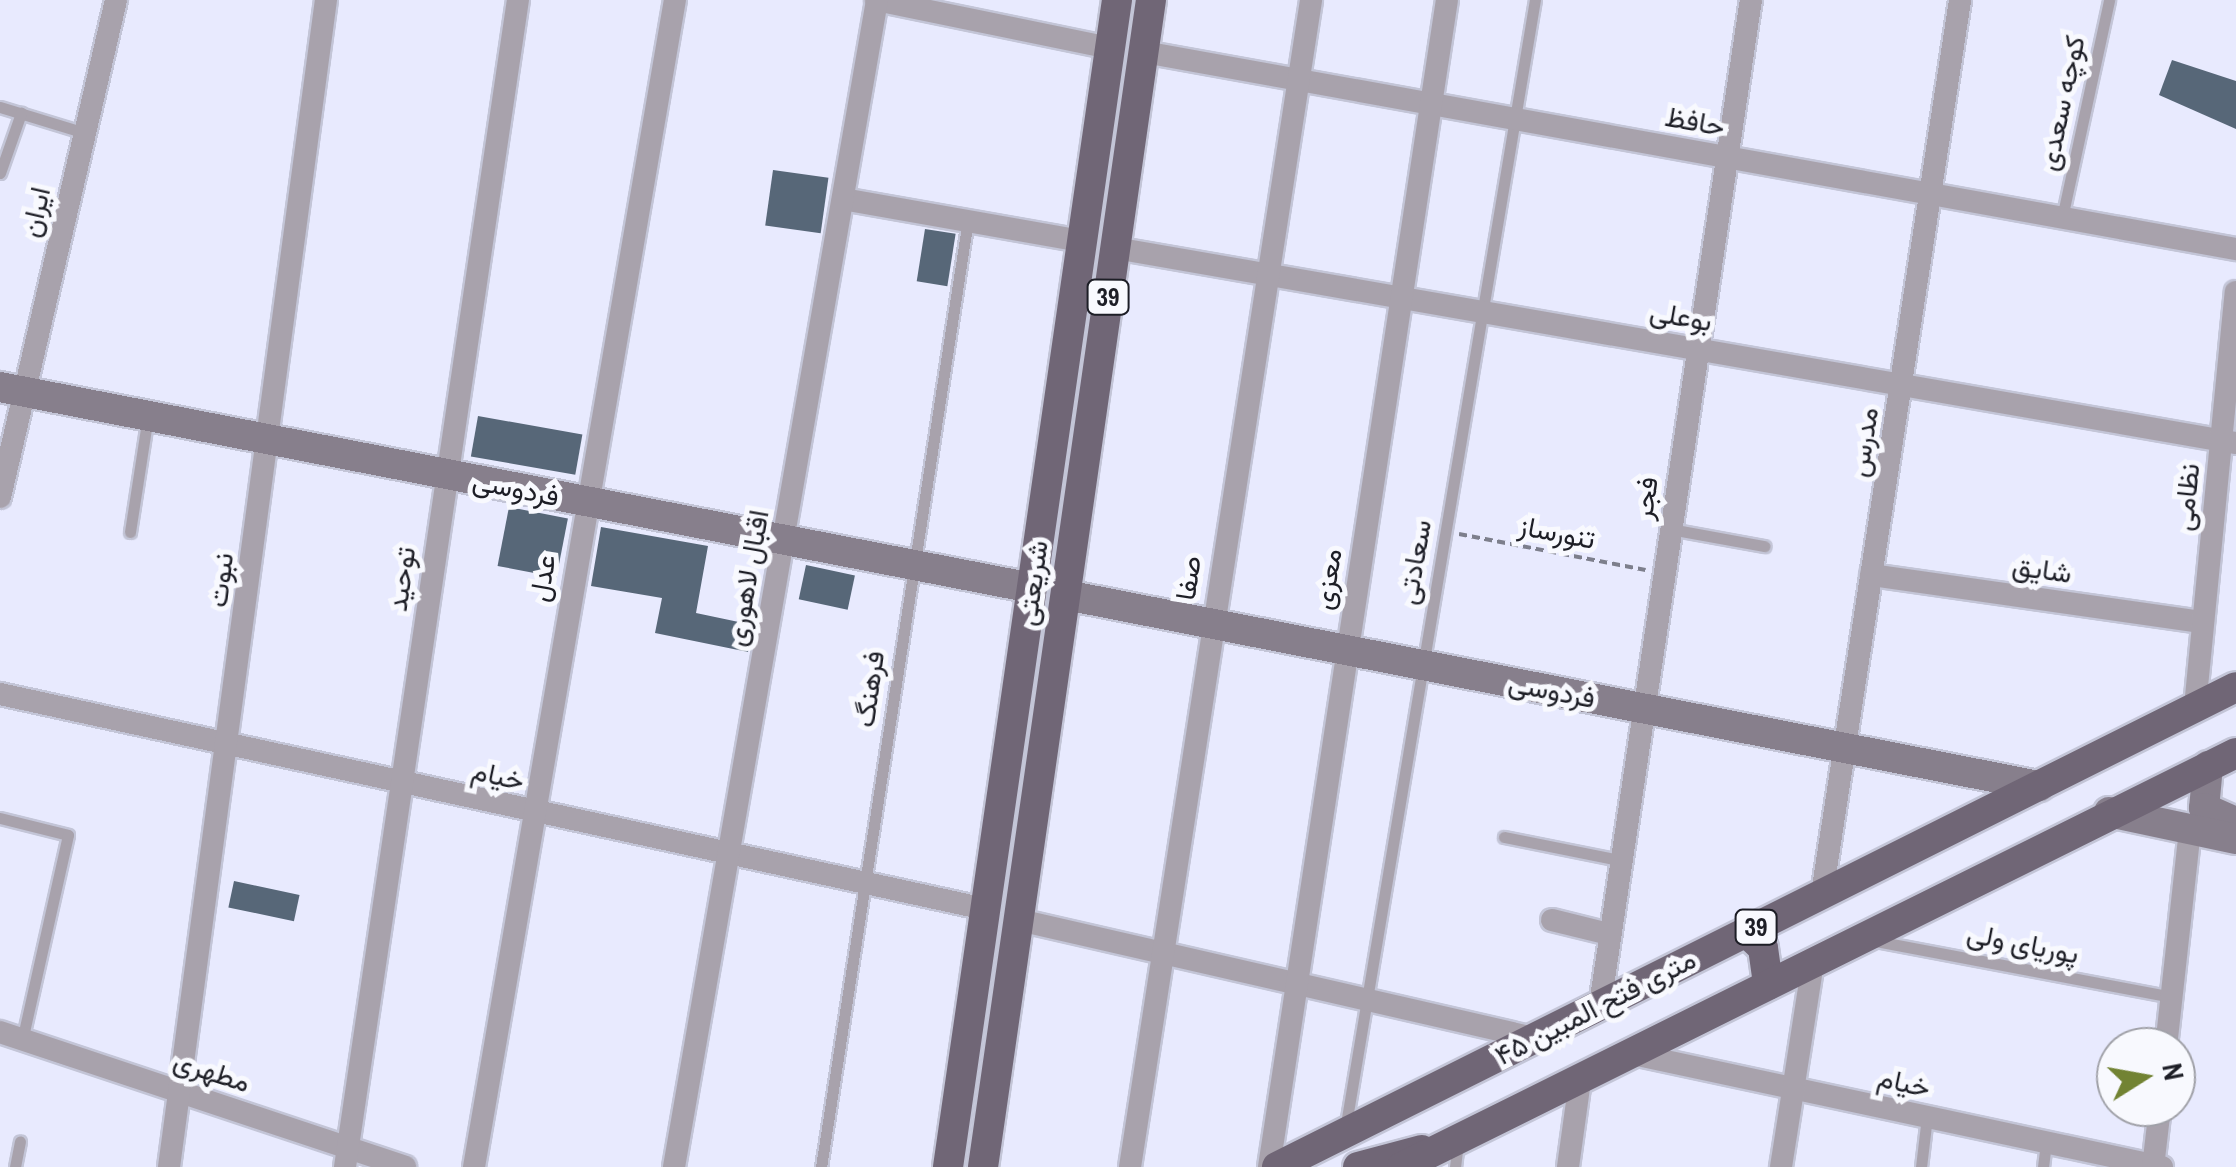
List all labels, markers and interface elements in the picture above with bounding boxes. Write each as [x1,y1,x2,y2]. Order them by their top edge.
street label: کوچه سعدی [2030,32,2092,174]
street label: حافظ [1662,99,1728,143]
street label: ایران [13,184,57,240]
road number: 39 [1086,277,1130,317]
street label: بوعلی [1647,294,1715,338]
street label: مدرس [1841,405,1885,479]
street label: نظامی [2166,462,2206,532]
street label: فردوسی [470,463,562,513]
street label: فجر [1625,474,1665,522]
street label: اقبال لاهوری [718,507,776,649]
street label: تنورساز [1516,508,1598,556]
street label: سعادتی [1390,517,1438,607]
street label: شریعتی [1009,538,1055,628]
street label: توحید [380,545,422,613]
street label: معزی [1306,546,1348,612]
street label: شایق [2010,548,2074,590]
street label: نبوت [200,551,240,609]
street label: عدل [521,552,563,604]
street label: صفا [1168,553,1208,603]
street label: فرهنگ [847,649,891,729]
street label: فردوسی [1506,665,1598,715]
street label: خیام [469,753,527,797]
road number: 39 [1734,907,1778,947]
street label: پوریای ولی [1964,916,2082,970]
street label: ۴۵ متری فتح المبین [1489,942,1701,1072]
north arrow [2096,1027,2196,1127]
street label: مطهری [170,1043,254,1099]
street label: خیام [1875,1060,1933,1104]
text: N [2153,1060,2194,1083]

